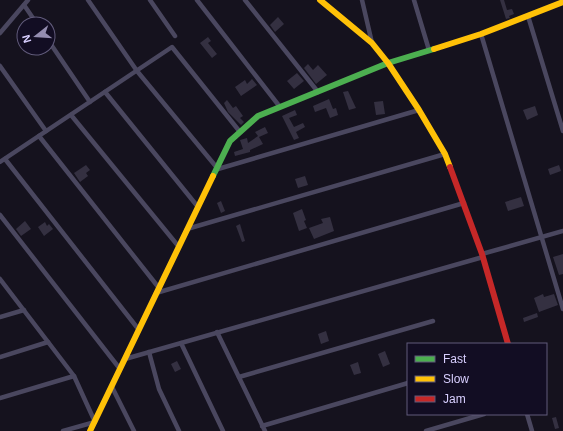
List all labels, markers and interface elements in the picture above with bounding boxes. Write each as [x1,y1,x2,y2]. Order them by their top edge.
north arrow [16,16,56,56]
text: N [20,33,33,44]
legend [407,343,547,415]
text: Fast [443,352,467,366]
text: Slow [443,372,469,386]
text: Jam [443,392,466,406]

